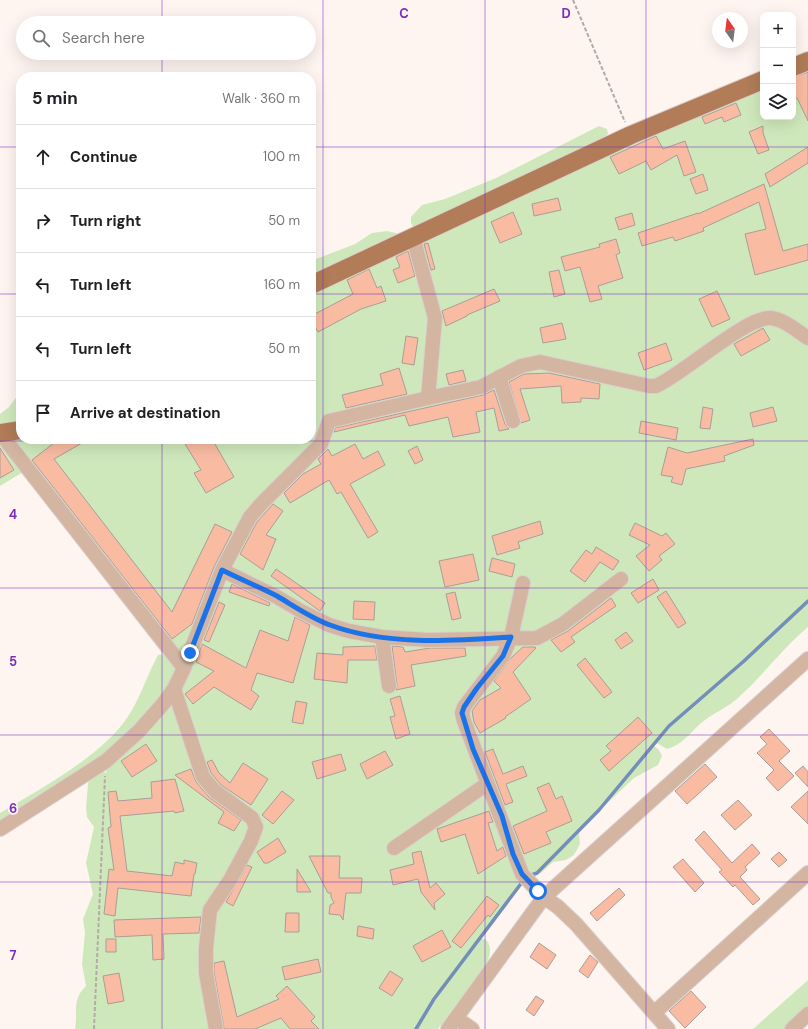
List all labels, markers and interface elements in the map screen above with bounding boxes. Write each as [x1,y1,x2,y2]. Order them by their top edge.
text: C [399,5,409,22]
text: D [561,5,571,22]
north arrow [712,12,748,48]
map controls [760,12,796,120]
button: + [760,12,796,48]
search box [16,16,316,60]
icon: search [30,27,52,49]
text: Search here [62,28,145,48]
button: − [760,48,796,84]
button: layers [760,84,796,120]
text: 5 min [32,87,78,109]
text: Walk · 360 m [222,90,300,107]
icon: ahead [32,146,54,168]
text: Continue [70,147,138,167]
text: 100 m [263,148,300,165]
icon: right [32,210,54,232]
text: Turn right [70,211,141,231]
text: 50 m [268,212,300,229]
icon: left [32,274,54,296]
text: Turn left [70,275,131,295]
text: 160 m [264,276,300,293]
icon: left [32,338,54,360]
text: Turn left [70,339,131,359]
text: 50 m [268,340,300,357]
icon: arrive [32,402,54,424]
text: Arrive at destination [70,403,221,423]
text: 4 [9,506,17,523]
route end [181,644,199,662]
text: 5 [9,653,17,670]
text: 6 [9,800,17,817]
route start [529,882,547,900]
text: 7 [10,947,17,964]

